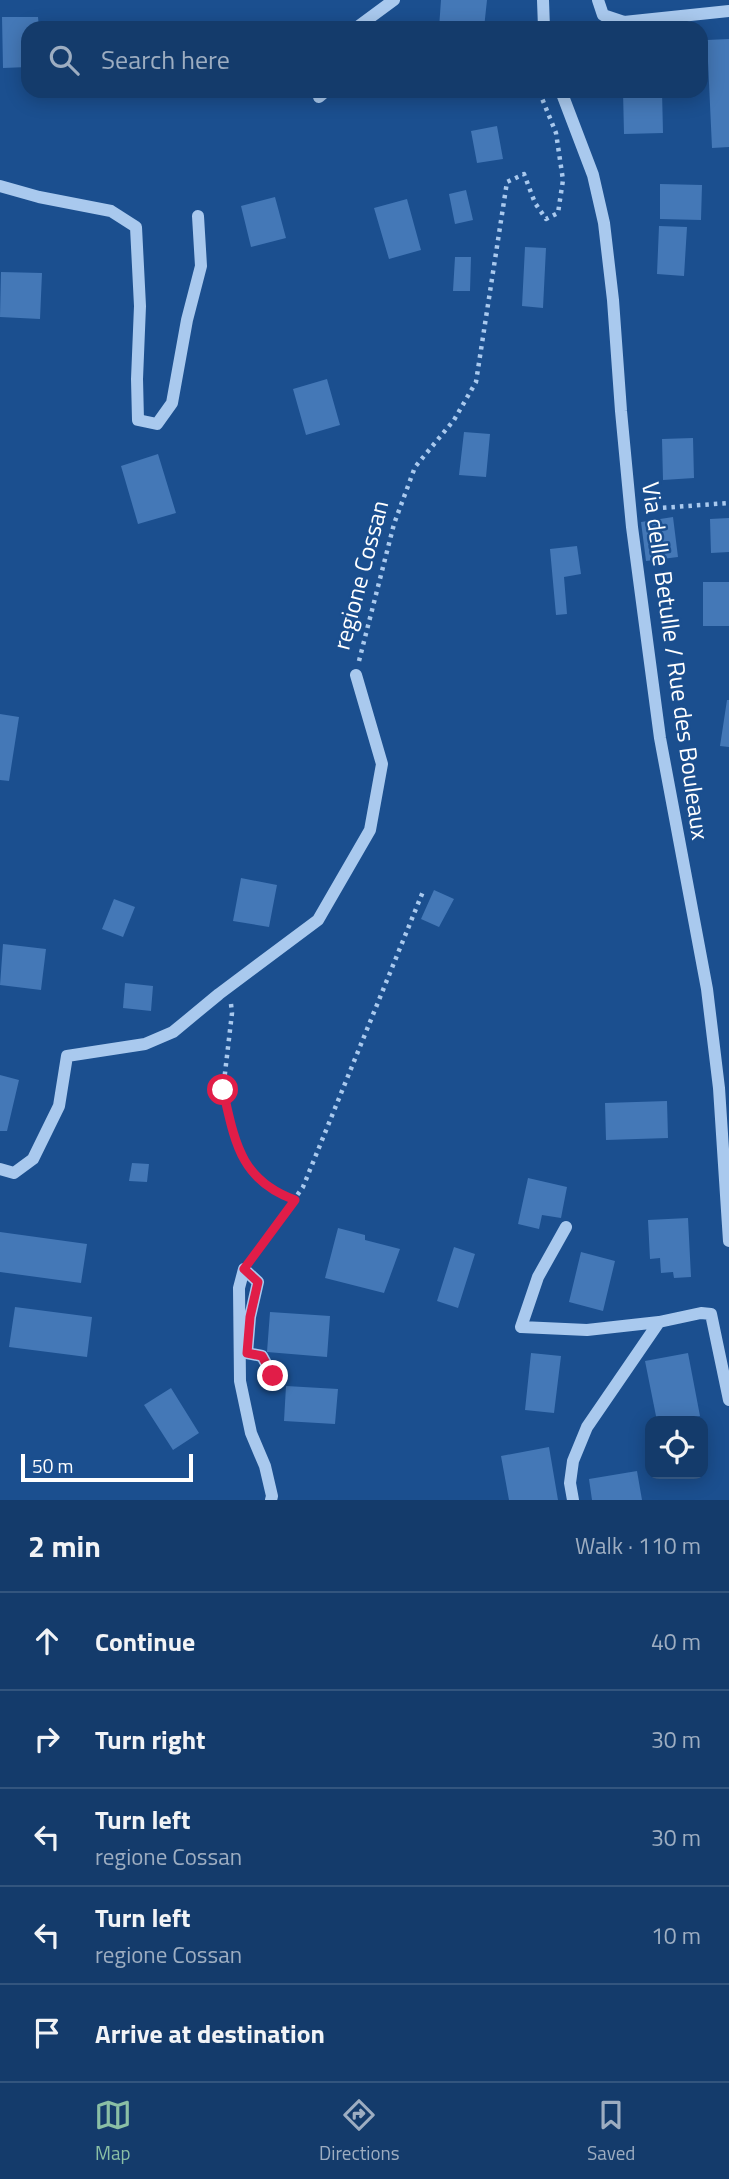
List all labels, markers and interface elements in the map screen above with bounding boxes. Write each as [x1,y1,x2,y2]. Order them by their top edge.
search box [21,21,708,98]
text: Search here [101,40,230,79]
icon: search [45,41,83,79]
street label: Via delle Betulle / Rue des Bouleaux [633,480,719,842]
street label: regione Cossan [323,496,397,654]
route start [207,1074,238,1105]
route end [257,1360,288,1391]
map controls [645,1416,708,1479]
button: locate [645,1416,708,1479]
scale bar [21,1451,192,1483]
text: 50 m [32,1451,73,1480]
text: 2 min [28,1523,101,1569]
text: Walk · 110 m [575,1528,701,1563]
icon: ahead [28,1622,66,1660]
text: Continue [95,1622,195,1661]
text: 40 m [651,1624,701,1659]
icon: right [28,1720,66,1758]
text: Turn right [95,1720,206,1759]
text: 30 m [651,1722,701,1757]
text: Turn left [95,1800,190,1839]
icon: left [28,1818,66,1856]
text: 30 m [651,1820,701,1855]
text: regione Cossan [95,1839,242,1874]
text: Turn left [95,1898,190,1937]
icon: left [28,1916,66,1954]
text: 10 m [651,1918,701,1953]
text: regione Cossan [95,1937,242,1972]
icon: arrive [28,2014,66,2052]
text: Arrive at destination [95,2014,325,2053]
tab: Map [94,2096,132,2167]
tab: Directions [319,2096,400,2167]
tab: Saved [587,2096,635,2167]

